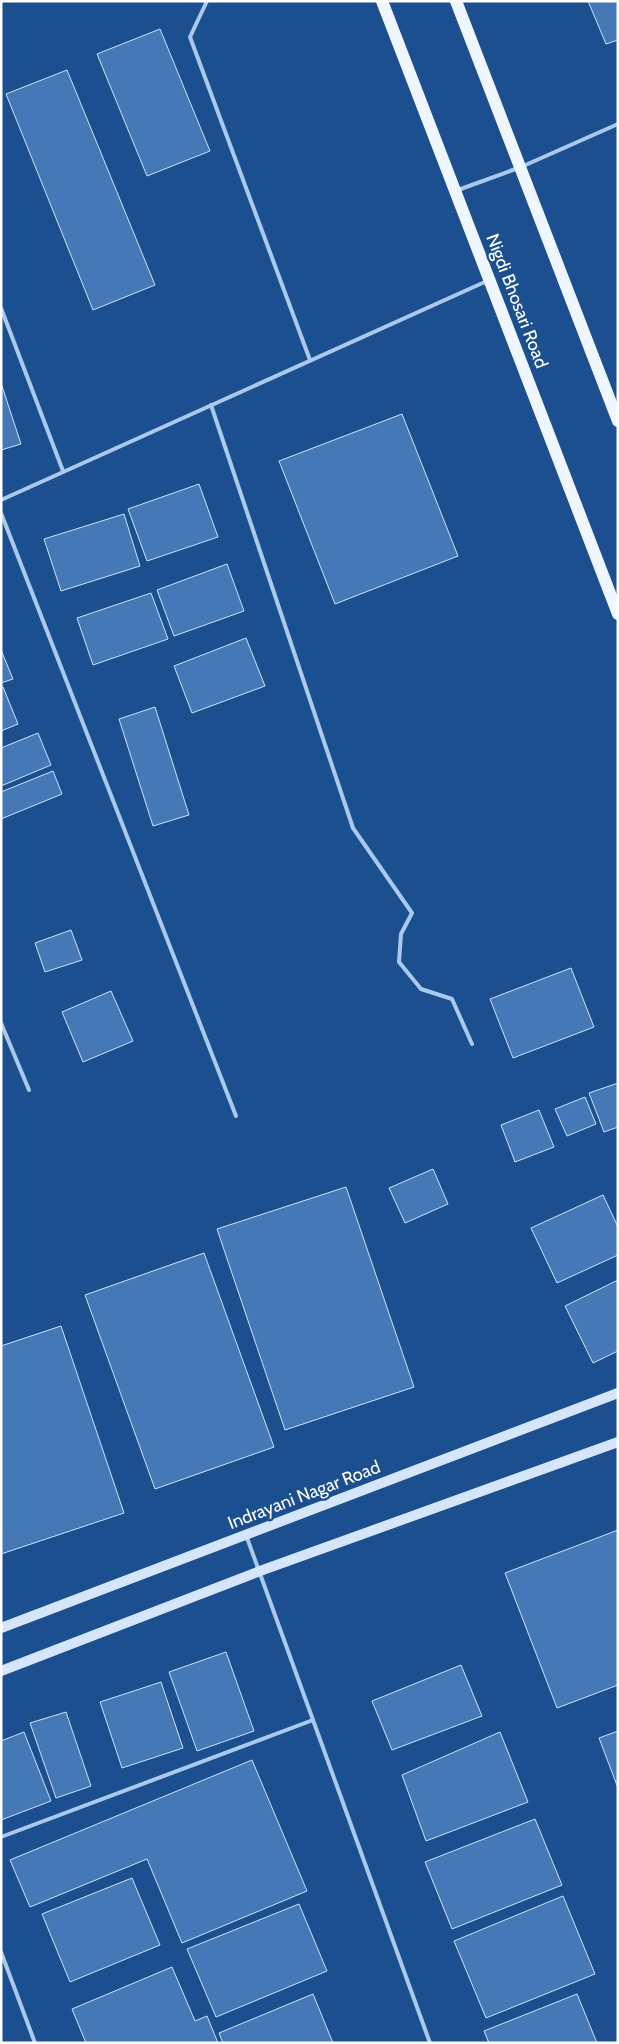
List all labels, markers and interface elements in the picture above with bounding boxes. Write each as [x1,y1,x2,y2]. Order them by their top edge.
street label: Nigdi Bhosari Road [481,231,553,371]
street label: Indrayani Nagar Road [225,1456,383,1534]

